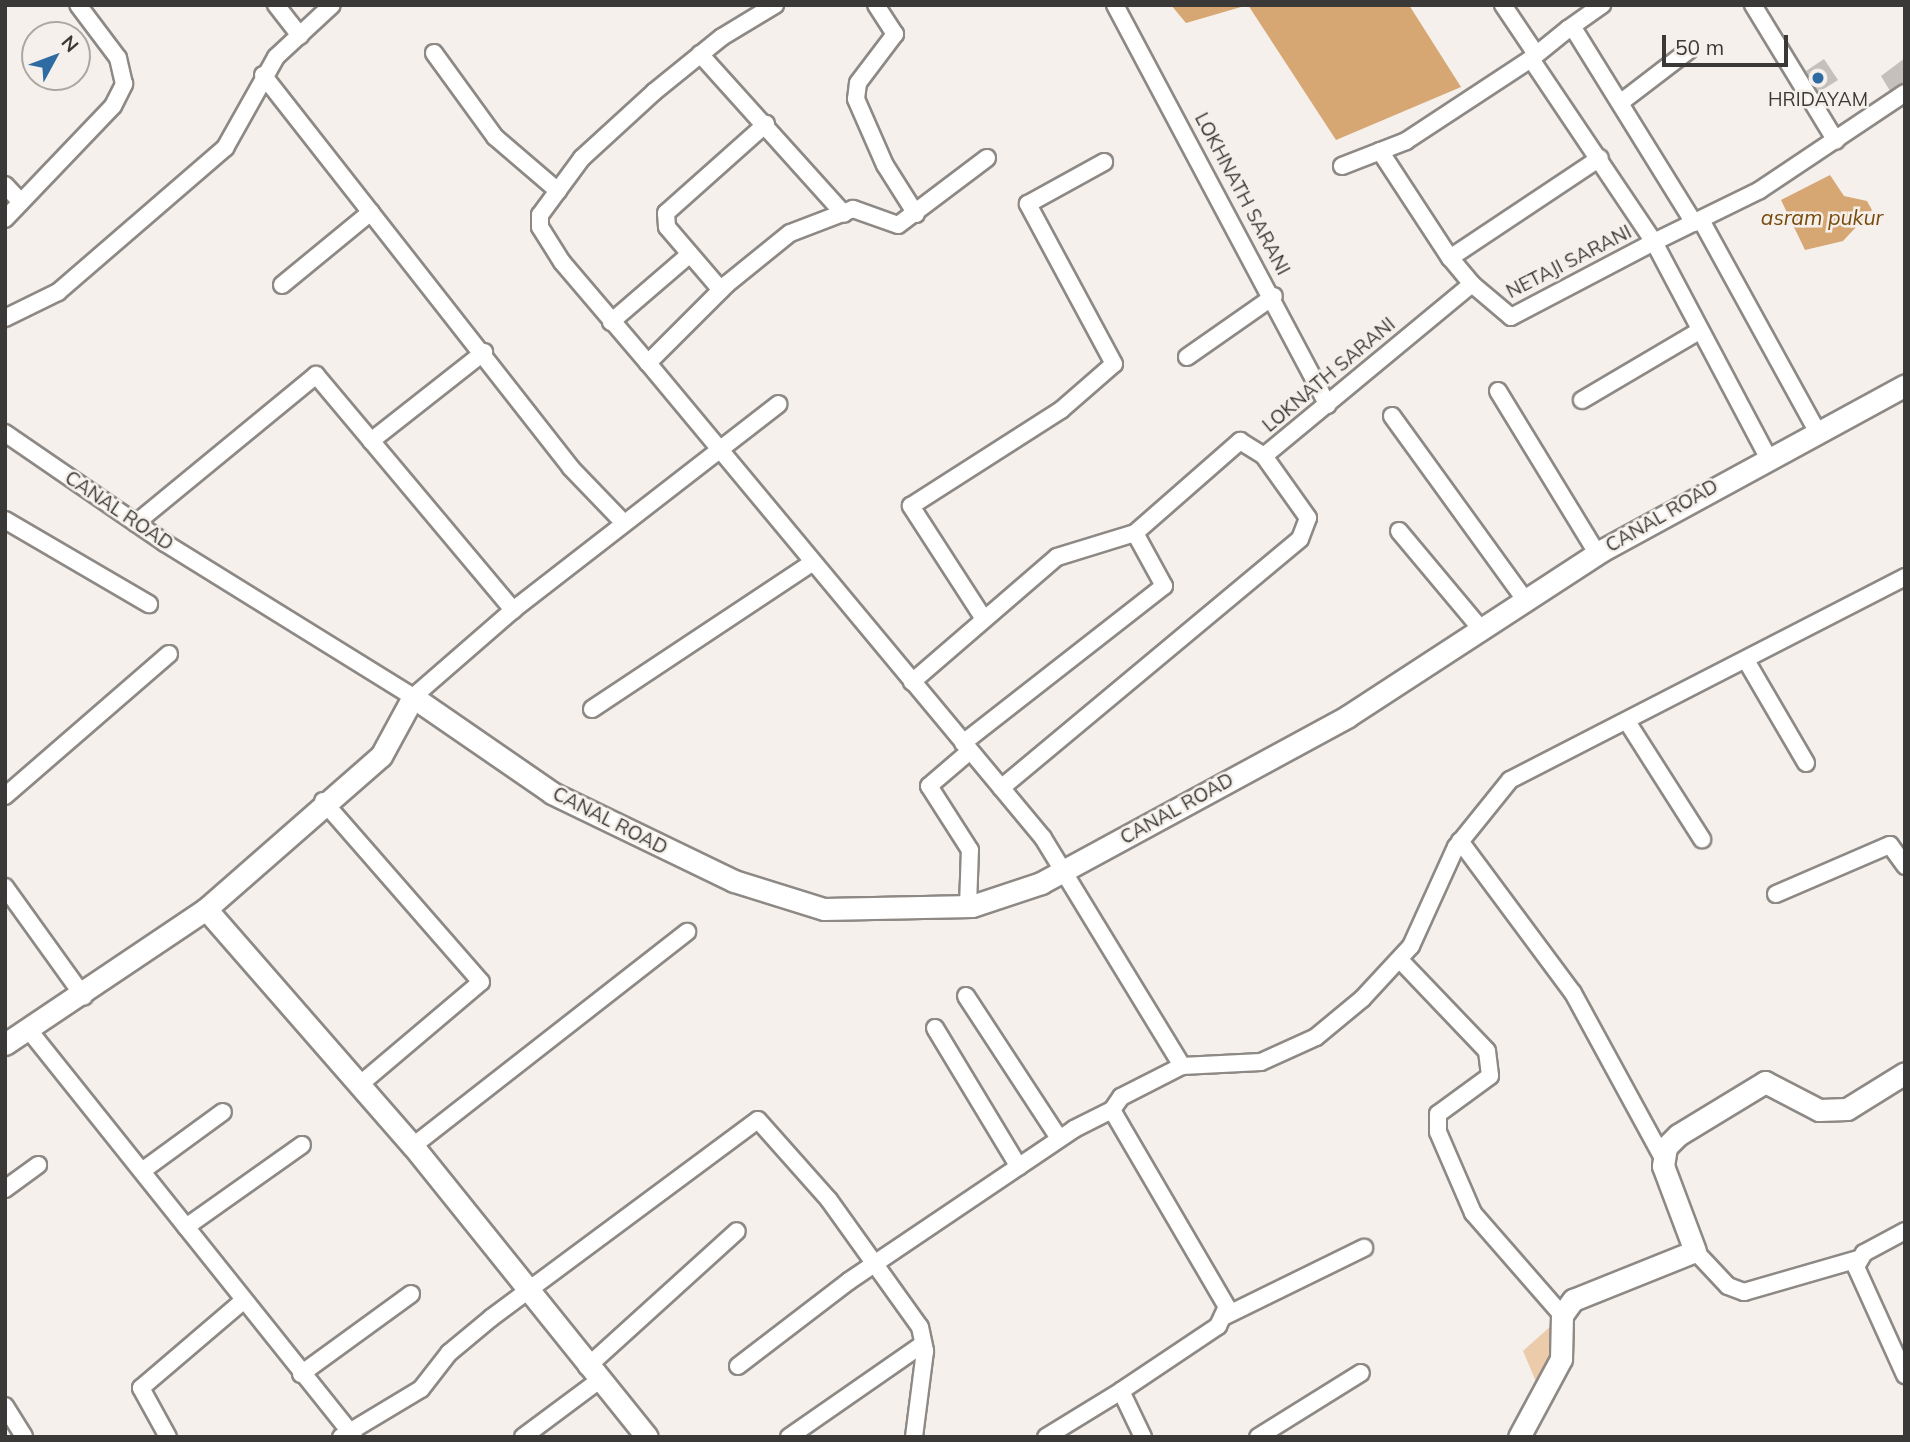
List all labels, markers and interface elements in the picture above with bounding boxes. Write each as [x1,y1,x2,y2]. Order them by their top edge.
north arrow [21,21,91,91]
scale bar [1665,21,1791,65]
text: N [57,30,84,57]
text: 50 m [1675,34,1724,60]
marker: HRIDAYAM [1810,70,1826,86]
place label: HRIDAYAM [1768,89,1868,111]
street label: LOKHNATH SARANI [1190,109,1294,279]
water label: asram pukur [1761,204,1883,230]
street label: NETAJI SARANI [1503,221,1635,303]
street label: LOKNATH SARANI [1258,313,1400,437]
street label: CANAL ROAD [61,466,177,556]
street label: CANAL ROAD [1602,475,1722,557]
street label: CANAL ROAD [1116,769,1238,849]
street label: CANAL ROAD [549,782,671,860]

